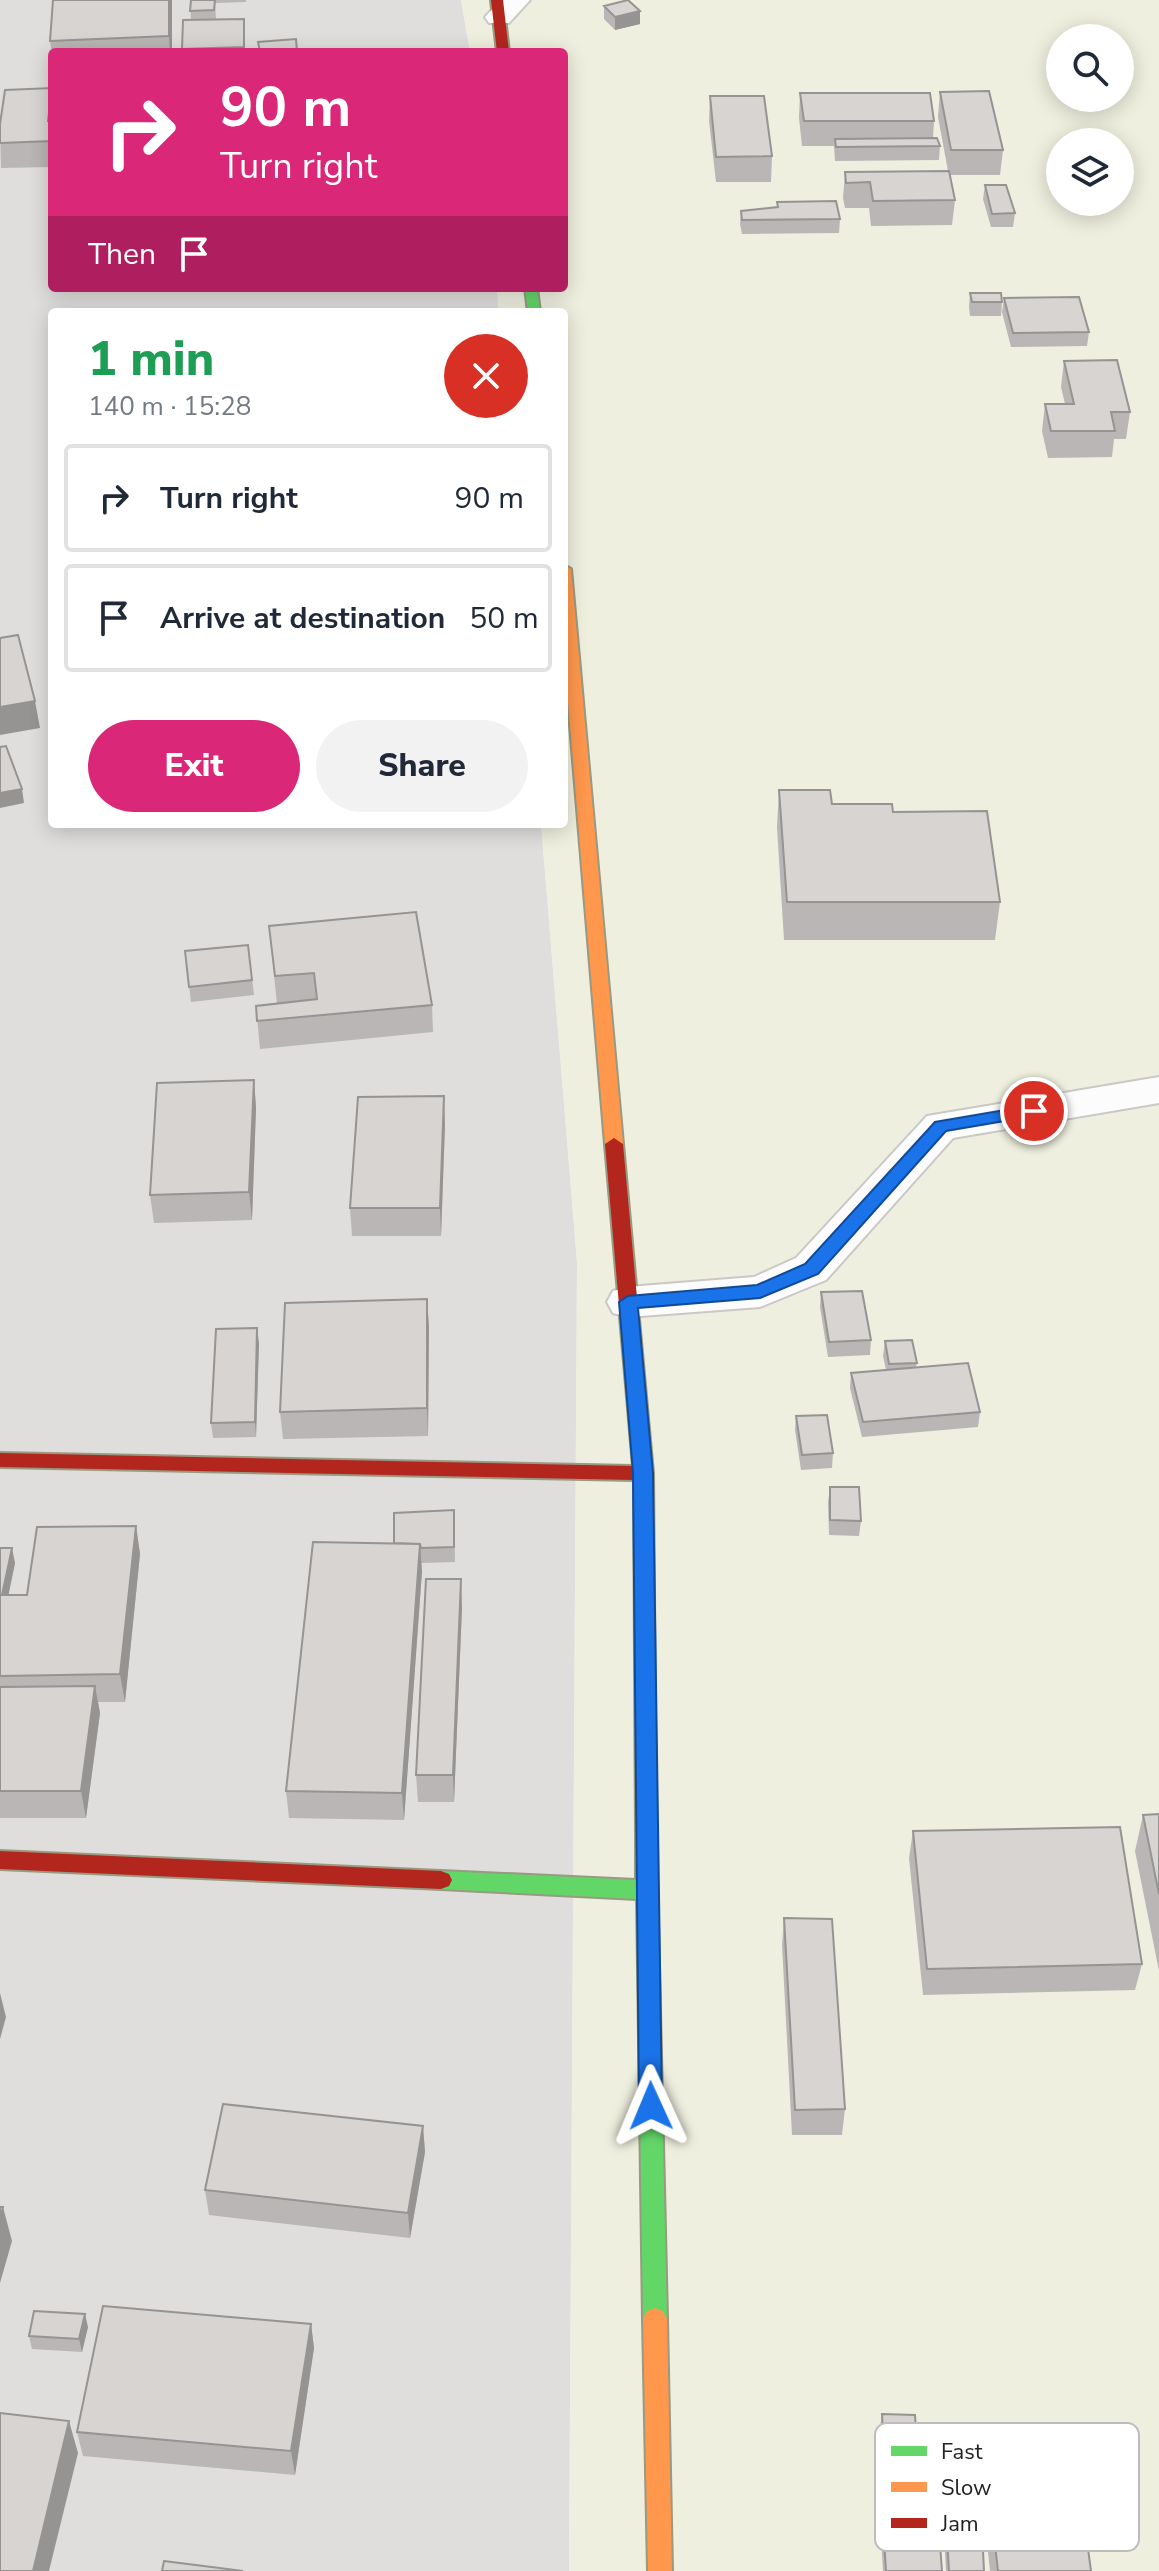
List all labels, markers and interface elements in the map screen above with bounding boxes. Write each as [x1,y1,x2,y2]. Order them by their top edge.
map controls [1046,24,1134,216]
button: search [1046,24,1134,112]
text: 90 m [220,69,351,146]
icon: right [88,80,192,184]
button: layers [1046,128,1134,216]
text: Turn right [220,142,377,191]
icon: arrive [172,232,216,276]
text: Then [88,234,156,275]
text: 1 min [88,326,214,392]
button: close [444,334,528,418]
text: 140 m · 15:28 [88,389,251,424]
icon: right [92,476,136,520]
text: Turn right [160,478,298,519]
text: 90 m [455,478,524,519]
icon: arrive [92,596,136,640]
text: Arrive at destination [160,598,445,639]
text: 50 m [469,598,539,639]
button: Exit [88,720,300,812]
button: Share [316,720,528,812]
pin [1000,1077,1068,1145]
icon: arrive [1012,1089,1056,1133]
position arrow [609,2064,693,2148]
legend [875,2423,1139,2551]
text: Fast [941,2437,983,2467]
text: Slow [941,2473,992,2503]
text: Jam [940,2509,979,2539]

